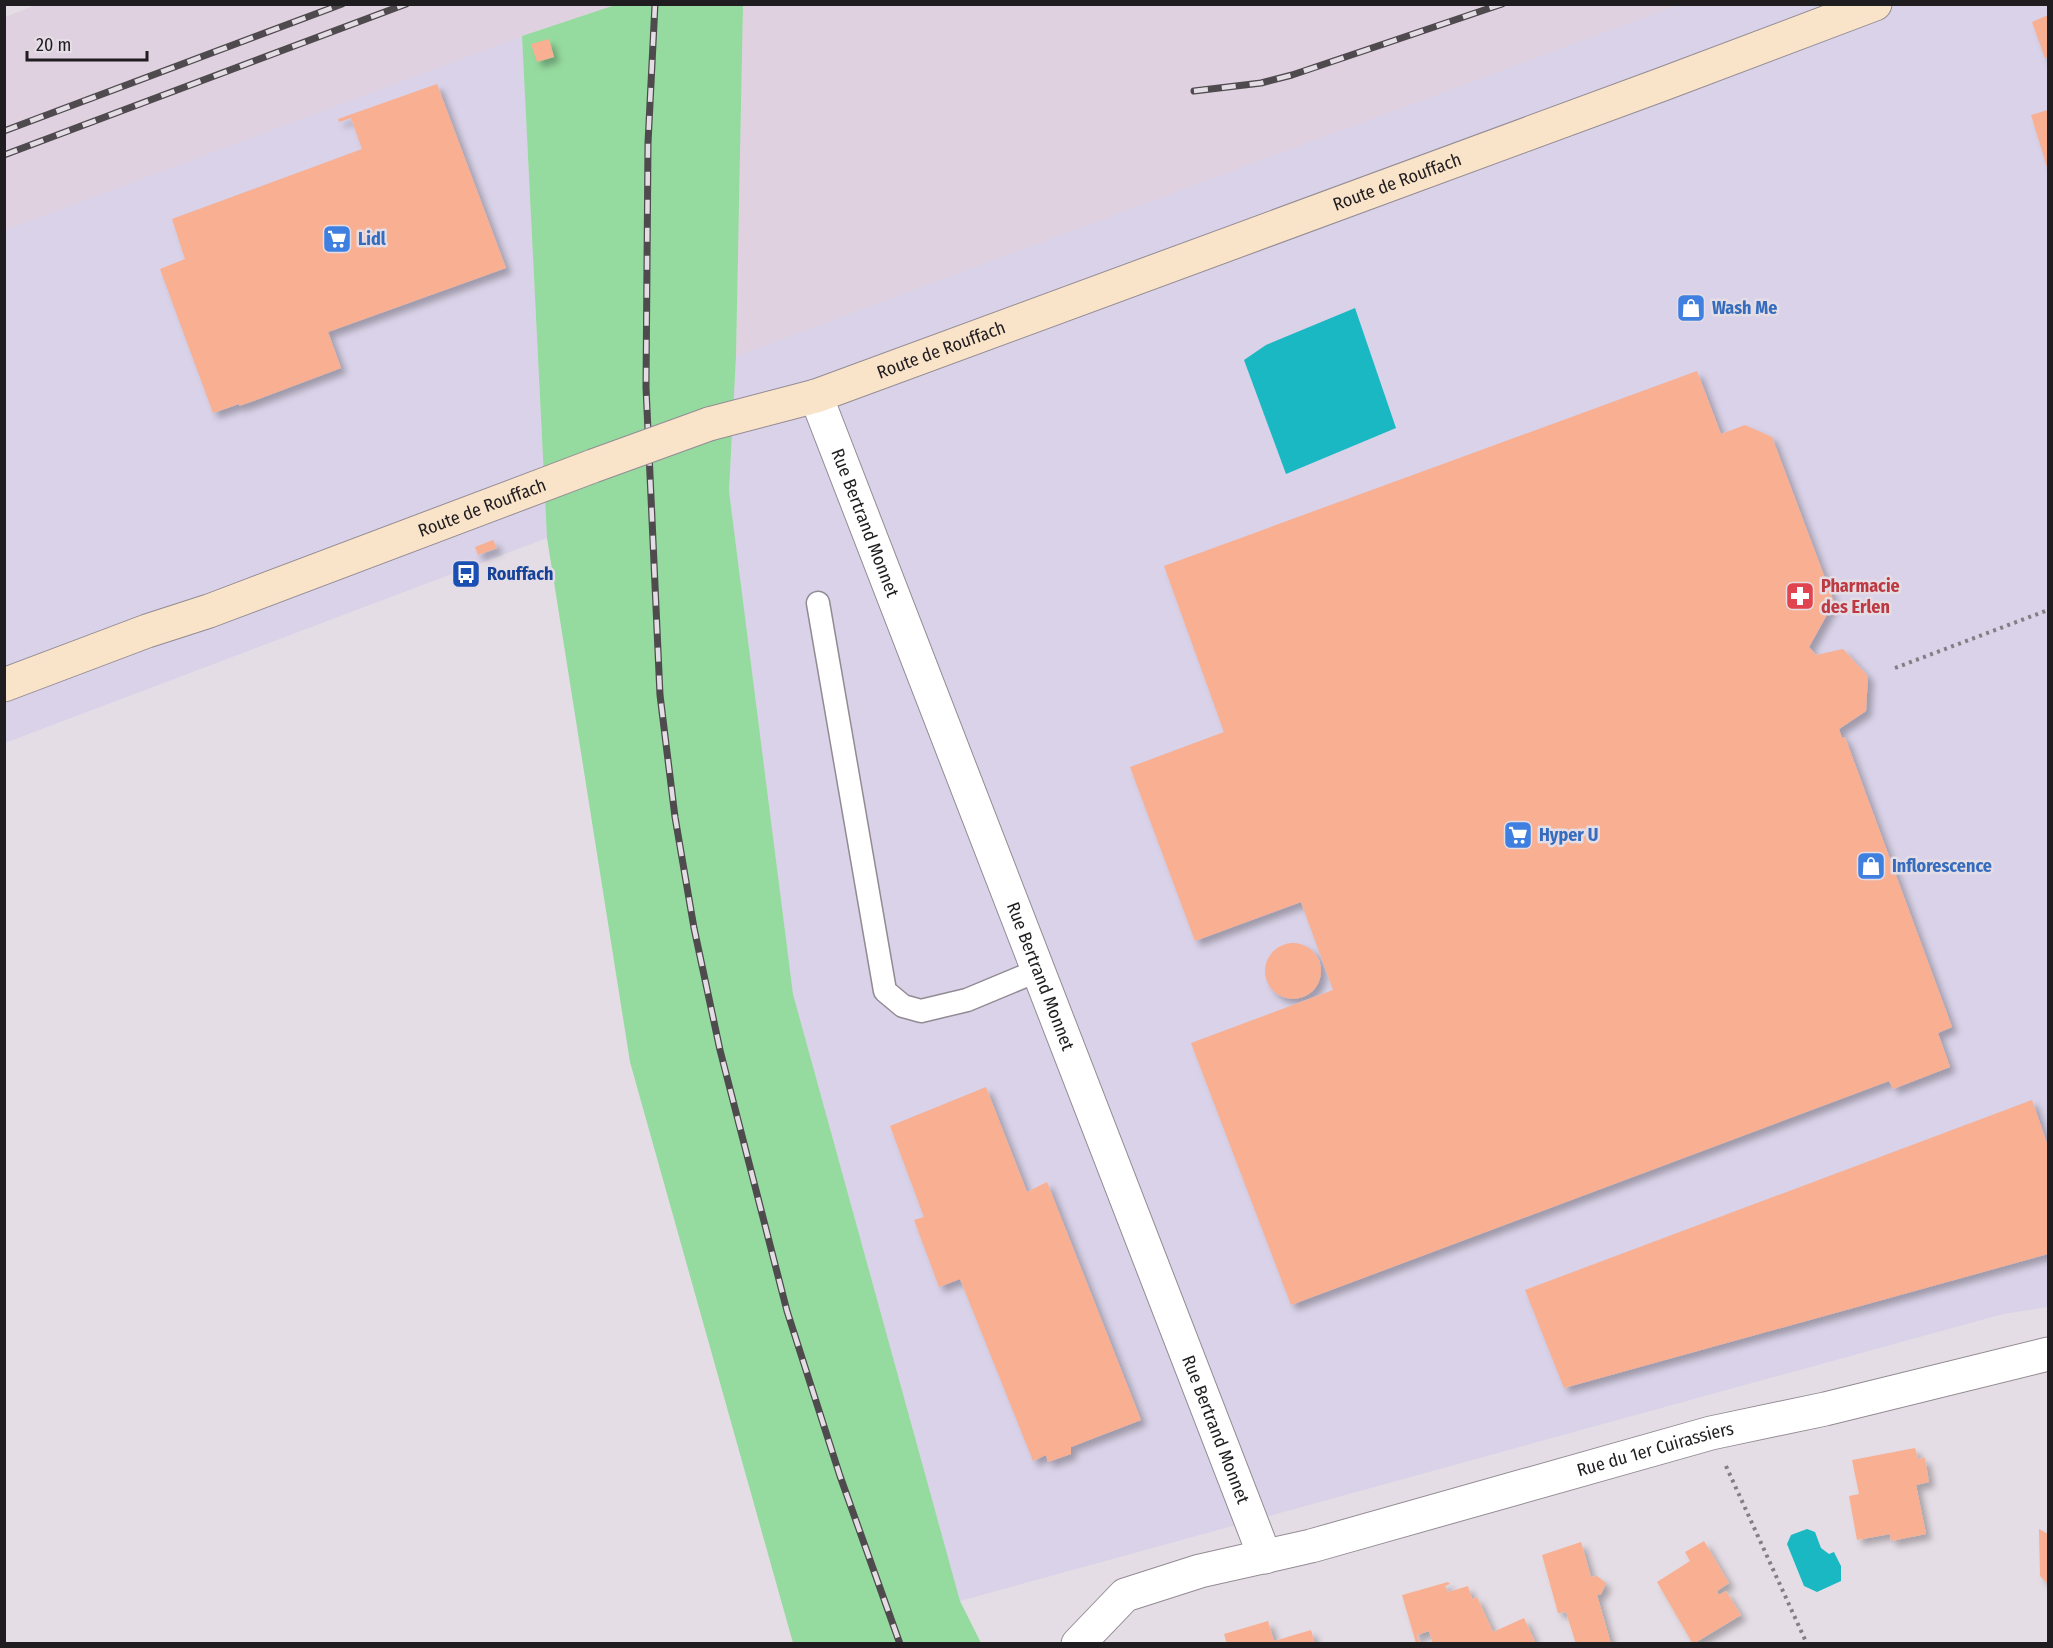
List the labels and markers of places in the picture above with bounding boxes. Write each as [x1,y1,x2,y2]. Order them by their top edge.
supermarket icon: Lidl [321,223,353,255]
place label: Lidl [358,228,386,250]
shop icon: Wash Me [1675,292,1707,324]
place label: Wash Me [1712,297,1777,319]
bus stop icon: Rouffach [450,558,482,590]
place label: Rouffach [487,563,553,585]
place label: Pharmacie des Erlen [1821,575,1900,618]
pharmacy icon: Pharmacie des Erlen [1784,580,1816,612]
supermarket icon: Hyper U [1502,819,1534,851]
place label: Hyper U [1539,824,1598,846]
shop icon: Inflorescence [1855,850,1887,882]
place label: Inflorescence [1892,855,1992,877]

